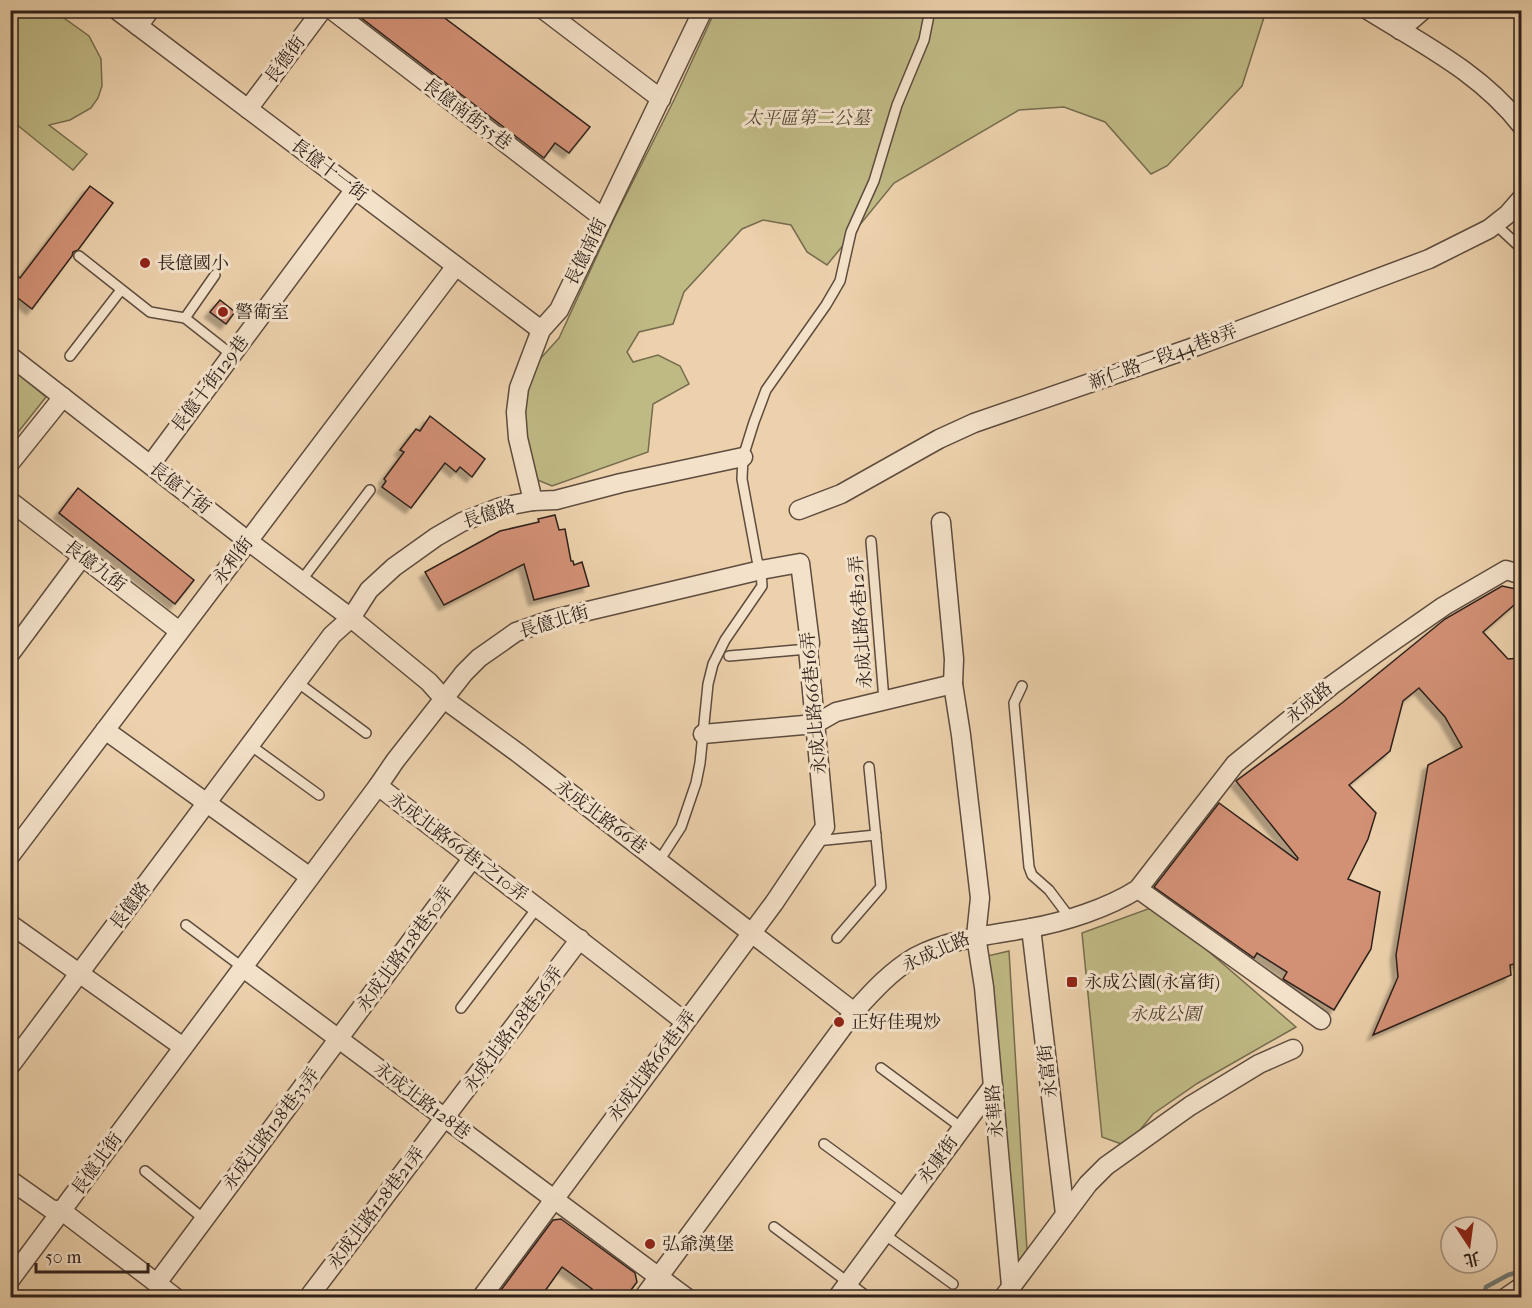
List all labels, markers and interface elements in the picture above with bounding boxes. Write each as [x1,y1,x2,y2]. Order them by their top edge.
street label: 長德街 [260,32,310,88]
street label: 長億南街55巷 [419,74,515,154]
park label: 太平區第二公墓 [744,108,873,129]
street label: 長億十一街 [287,135,371,205]
street label: 長億南街 [561,215,611,289]
place label: 長億國小 [157,253,229,274]
marker: 長億國小 [138,256,152,270]
place label: 警衛室 [235,302,289,323]
marker: 警衛室 [216,305,230,319]
street label: 新仁路一段44巷8弄 [1086,320,1240,394]
street label: 長億十街129巷 [167,332,253,436]
street label: 長億十街 [145,458,215,518]
street label: 長億路 [460,495,518,533]
street label: 永利街 [208,533,258,589]
street label: 長億九街 [60,536,130,596]
street label: 永成北路6巷12弄 [846,555,876,689]
street label: 長億北街 [517,601,591,643]
street label: 永成北路66巷16弄 [797,631,831,775]
street label: 永成路 [1281,678,1337,728]
street label: 永成北路66巷 [551,776,651,858]
street label: 永成北路66巷1之10弄 [385,788,531,906]
street label: 長億路 [105,878,155,934]
street label: 永成北路128巷50弄 [352,882,458,1016]
street label: 永成北路 [899,928,973,976]
street label: 永成北路128巷26弄 [459,962,567,1096]
place label: 永成公園(永富街) [1084,972,1220,993]
marker: 永成公園(永富街) [1065,975,1079,989]
park label: 永成公園 [1129,1004,1204,1025]
street label: 永成北路66巷1弄 [603,1006,701,1126]
place label: 正好佳現炒 [851,1012,941,1033]
marker: 正好佳現炒 [832,1015,846,1029]
street label: 永富街 [1034,1043,1062,1099]
street label: 永成北路128巷 [370,1058,474,1144]
street label: 永成北路128巷33弄 [218,1064,324,1194]
street label: 永華路 [982,1083,1008,1139]
street label: 長億北街 [67,1129,127,1199]
street label: 永康街 [914,1132,962,1188]
street label: 永成北路128巷21弄 [323,1142,429,1274]
north arrow [1439,1215,1499,1275]
place label: 弘爺漢堡 [662,1234,734,1255]
scale bar [36,1236,148,1274]
marker: 弘爺漢堡 [643,1237,657,1251]
text: 50 m [45,1247,82,1268]
text: 北 [1462,1248,1482,1270]

